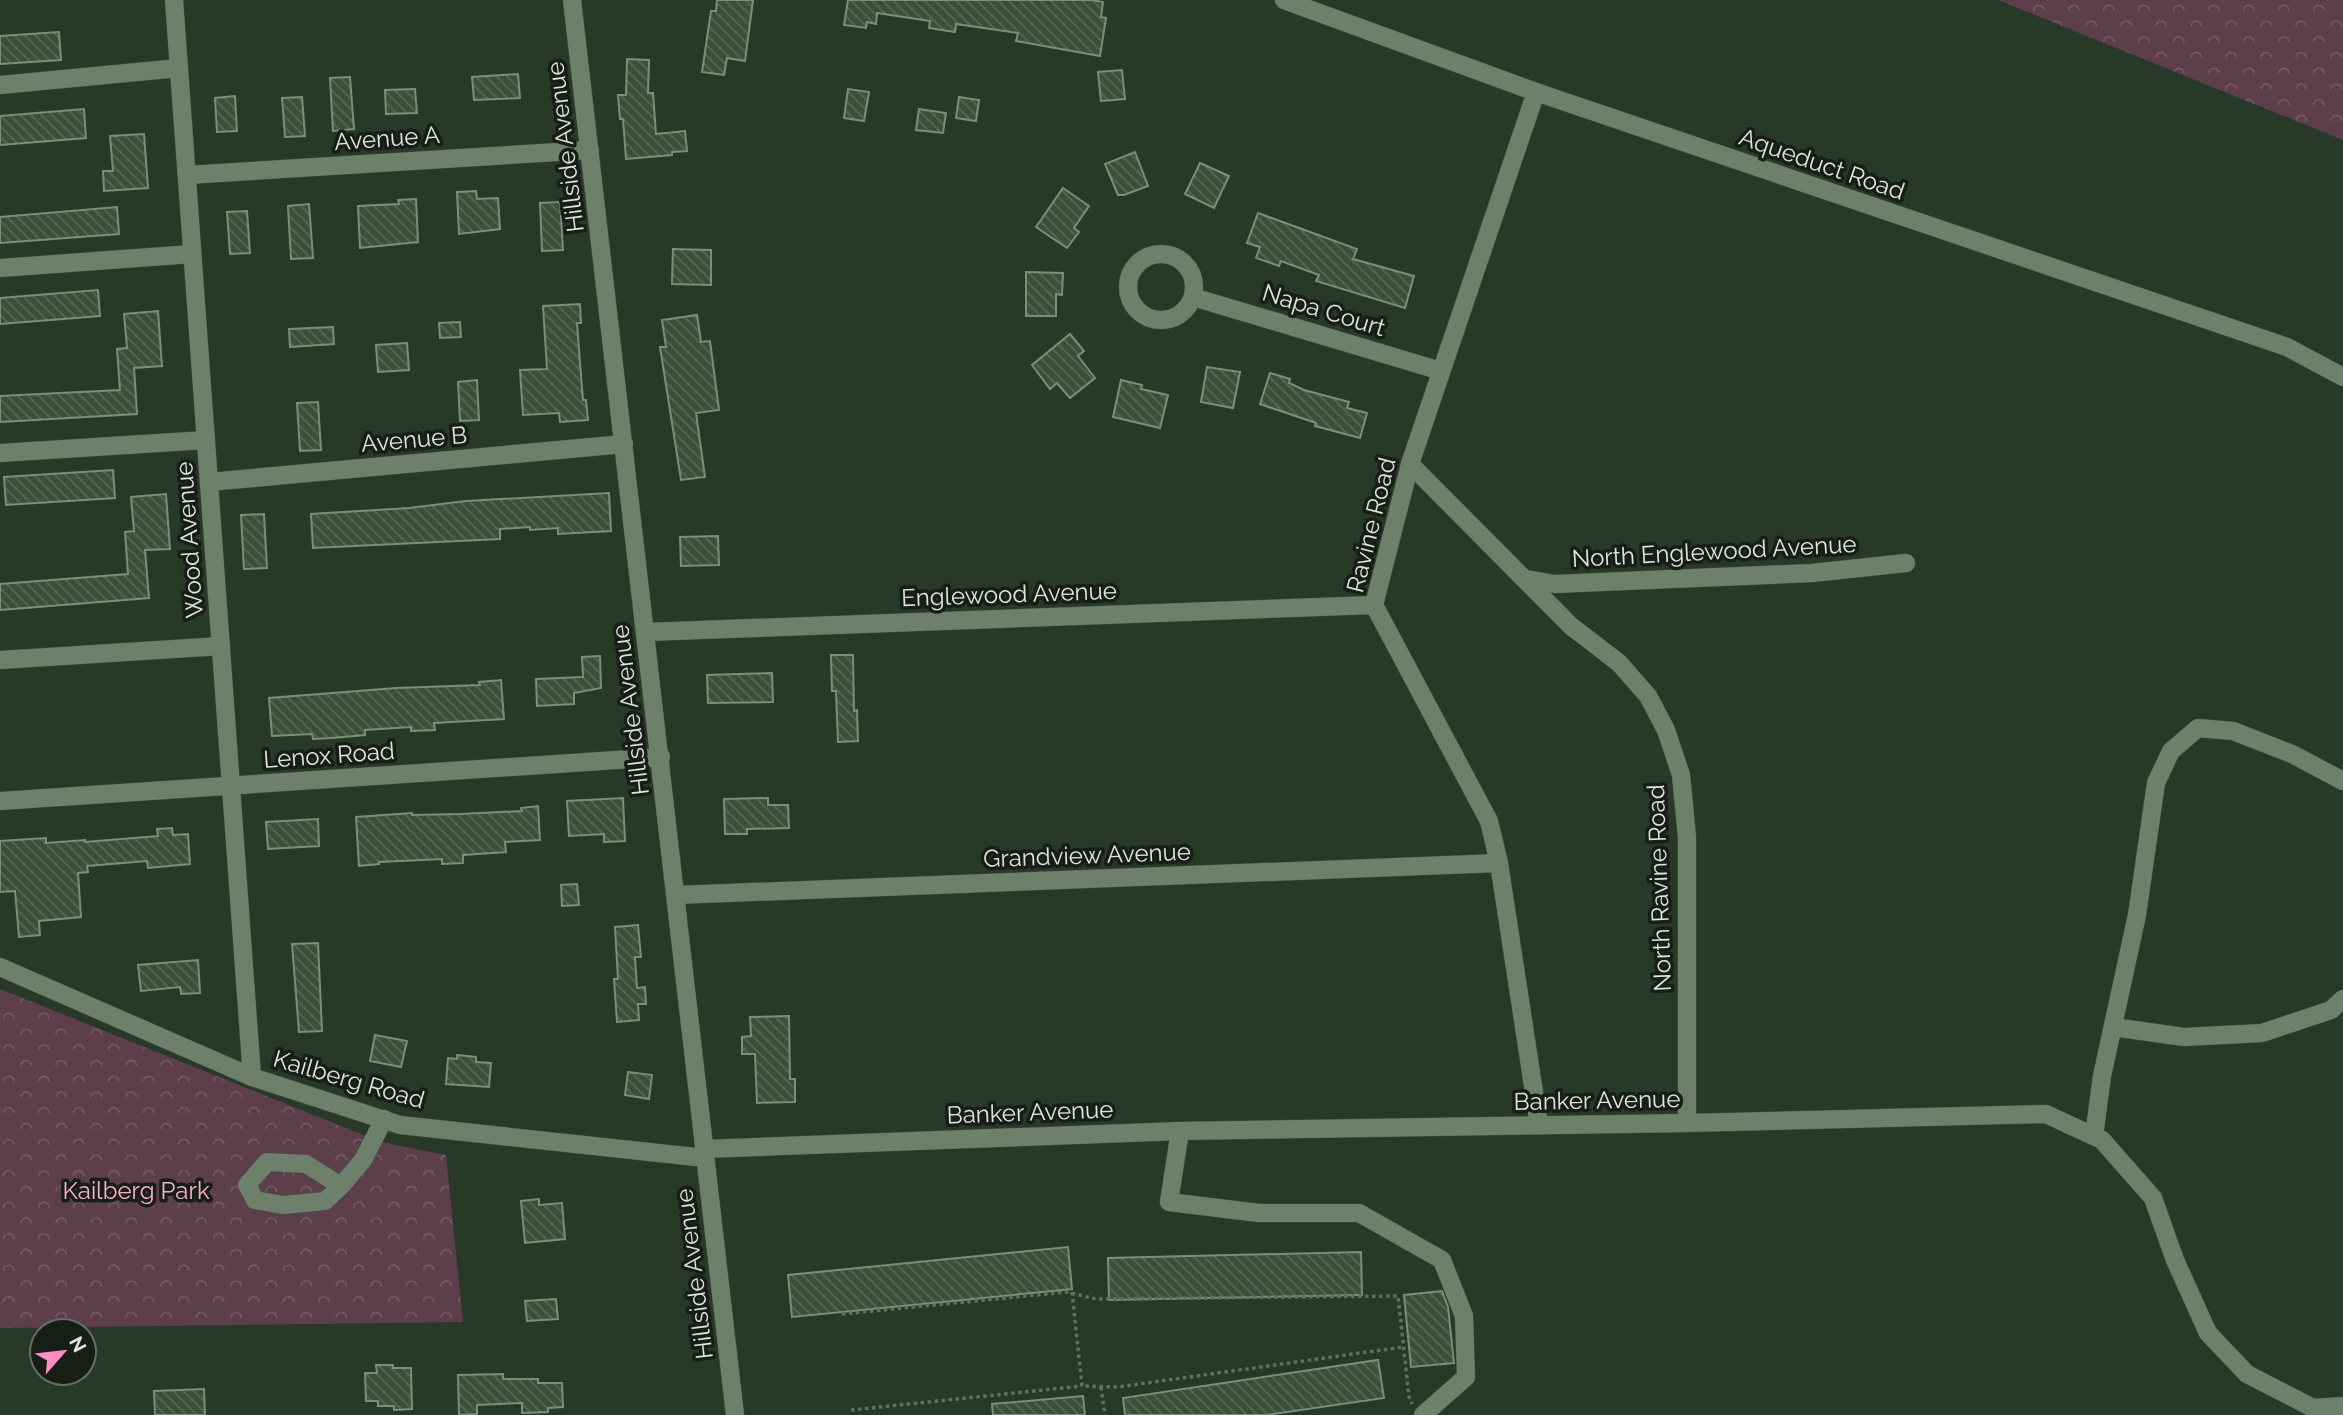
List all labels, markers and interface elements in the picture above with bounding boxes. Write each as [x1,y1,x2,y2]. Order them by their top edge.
street label: Hillside Avenue [540,60,590,234]
street label: Avenue A [333,120,441,156]
street label: Aqueduct Road [1735,122,1909,206]
street label: Napa Court [1259,278,1389,342]
street label: Avenue B [360,420,468,458]
street label: Ravine Road [1340,455,1402,595]
street label: Wood Avenue [169,461,209,619]
street label: North Englewood Avenue [1571,529,1857,573]
street label: Englewood Avenue [901,576,1117,612]
street label: Hillside Avenue [605,623,655,797]
street label: Lenox Road [262,736,396,774]
street label: North Ravine Road [1641,784,1677,992]
street label: Grandview Avenue [983,837,1191,873]
street label: Kailberg Road [270,1044,428,1114]
street label: Banker Avenue [1513,1084,1681,1116]
street label: Banker Avenue [946,1095,1114,1129]
park label: Kailberg Park [62,1176,210,1205]
street label: Hillside Avenue [669,1187,719,1361]
north arrow [28,1317,98,1387]
text: N [65,1332,91,1356]

